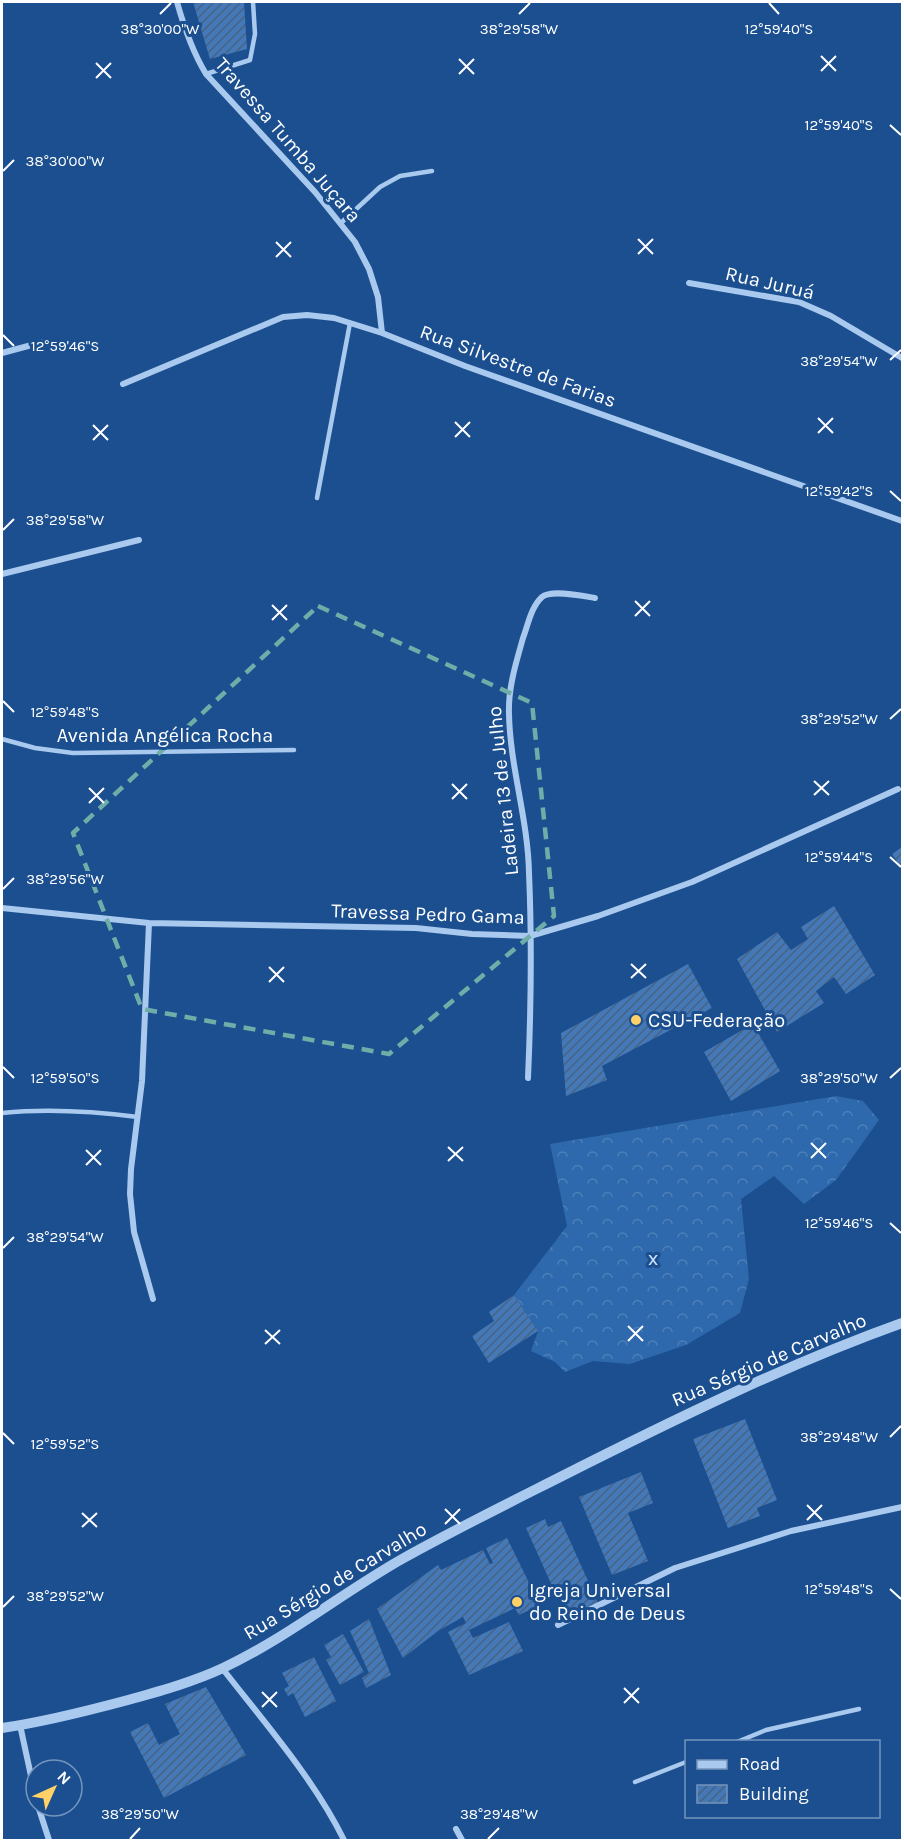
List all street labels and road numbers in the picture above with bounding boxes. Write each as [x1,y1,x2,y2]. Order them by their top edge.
street label: Travessa Tumba Juçara [210,53,366,227]
street label: Rua Juruá [723,262,817,304]
street label: Rua Silvestre de Farias [417,320,619,412]
street label: Ladeira 13 de Julho [483,705,523,877]
street label: Avenida Angélica Rocha [57,724,273,747]
street label: Travessa Pedro Gama [331,899,525,929]
street label: Rua Sérgio de Carvalho [668,1309,870,1411]
street label: Rua Sérgio de Carvalho [239,1517,431,1645]

